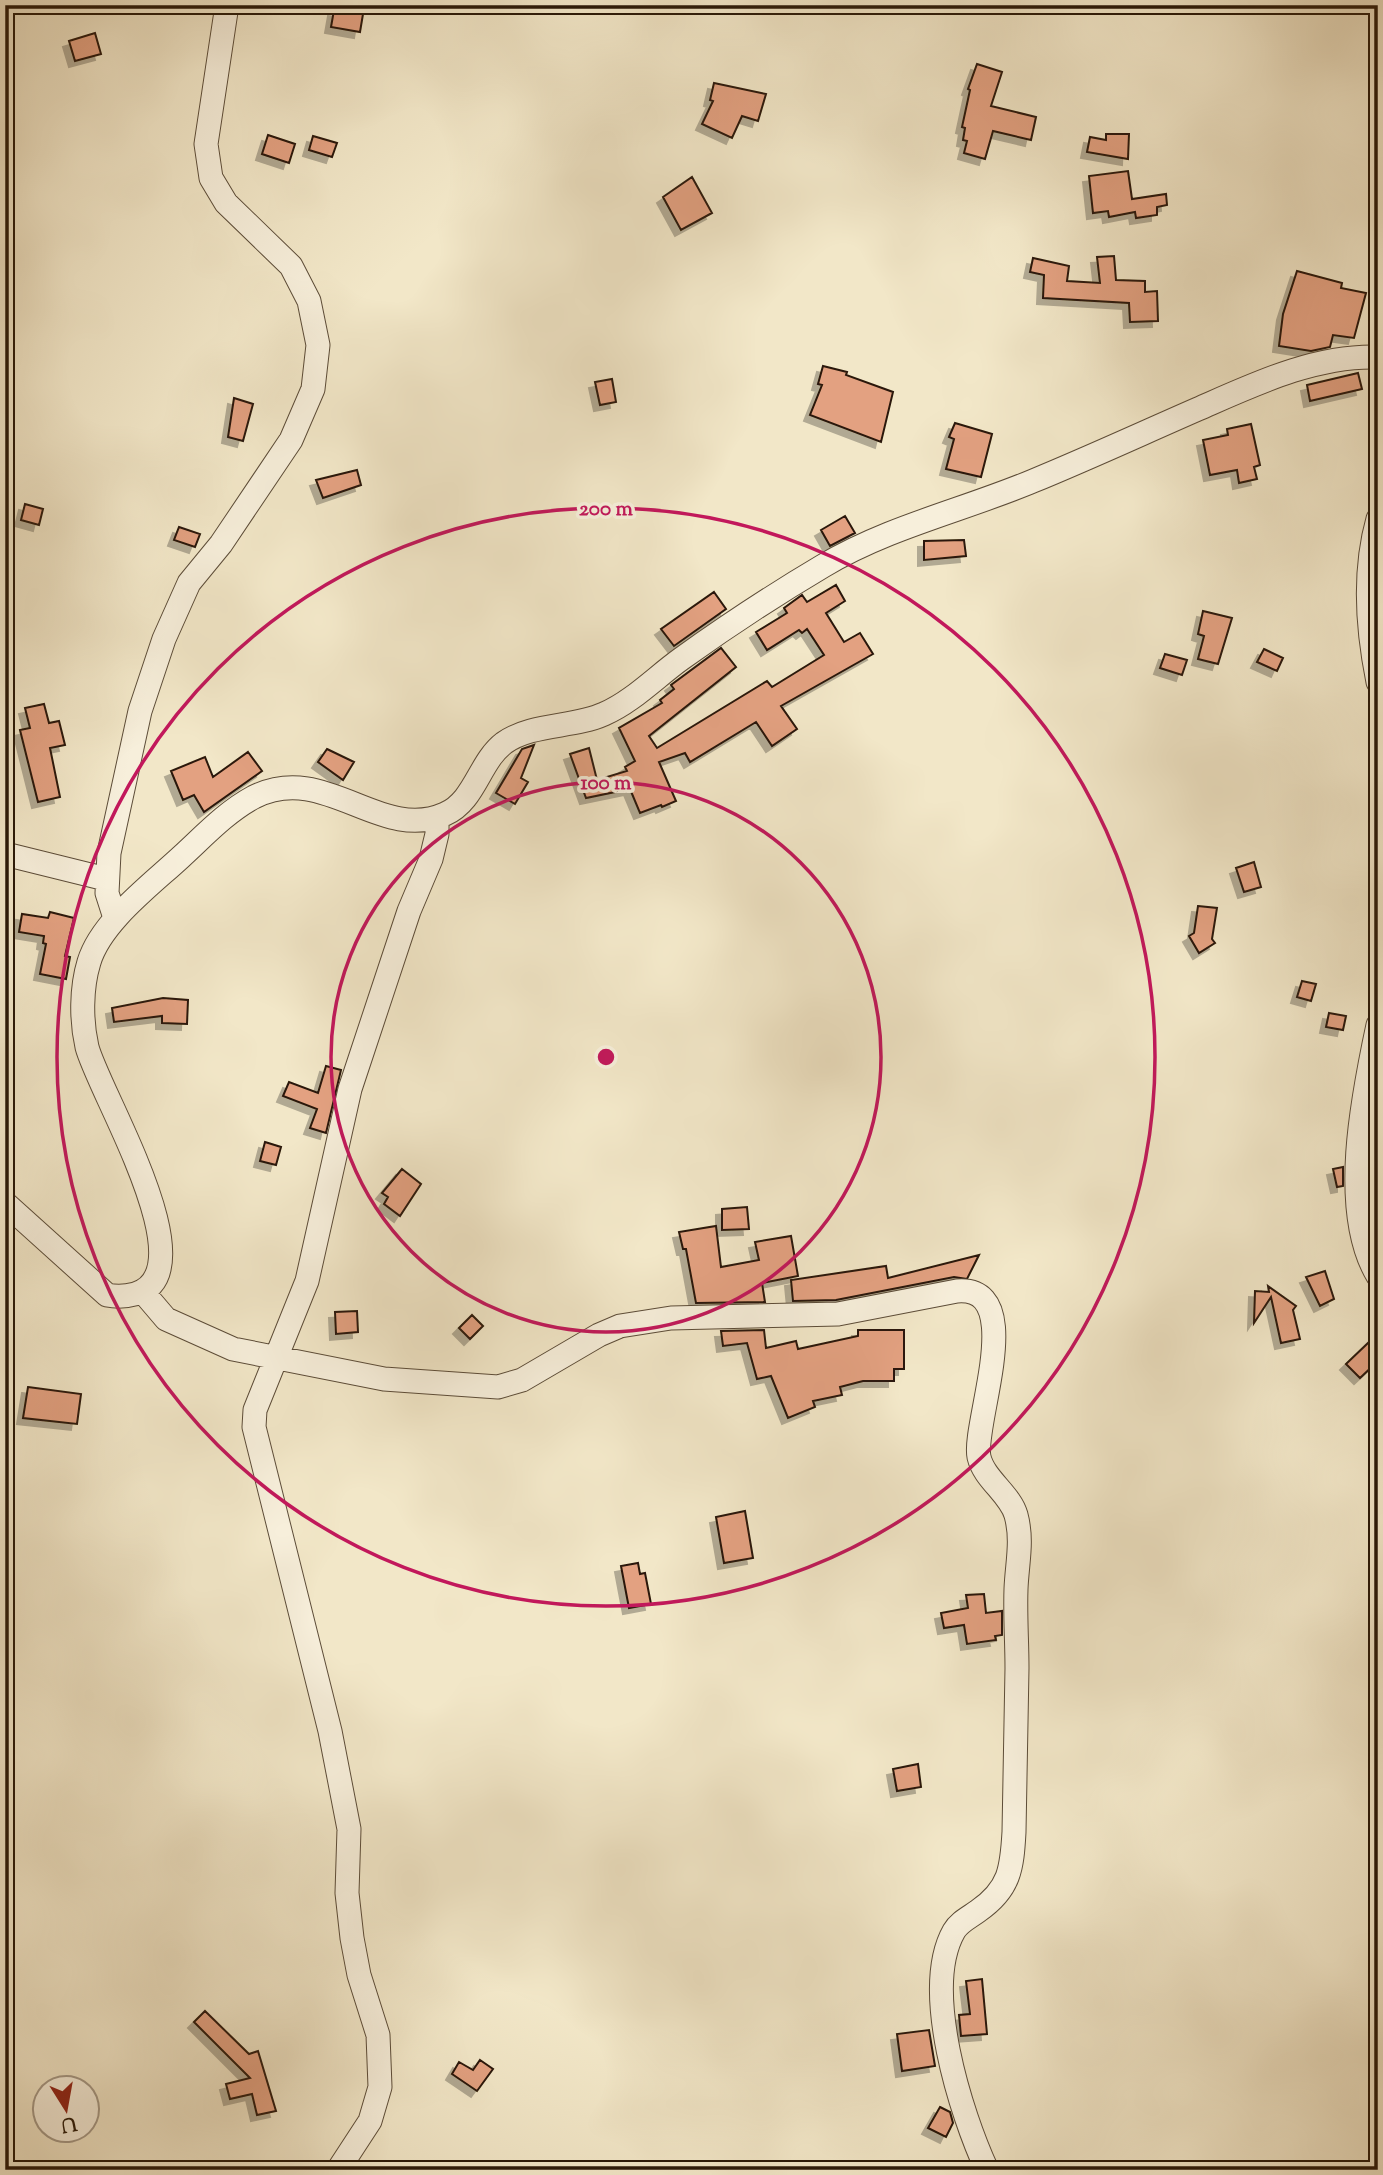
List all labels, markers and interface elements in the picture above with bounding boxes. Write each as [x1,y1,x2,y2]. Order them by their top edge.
text: 200 m [579,495,634,525]
text: 100 m [581,769,632,799]
centre of rings [594,1045,618,1069]
north arrow [32,2074,102,2144]
text: U [58,2109,79,2138]

